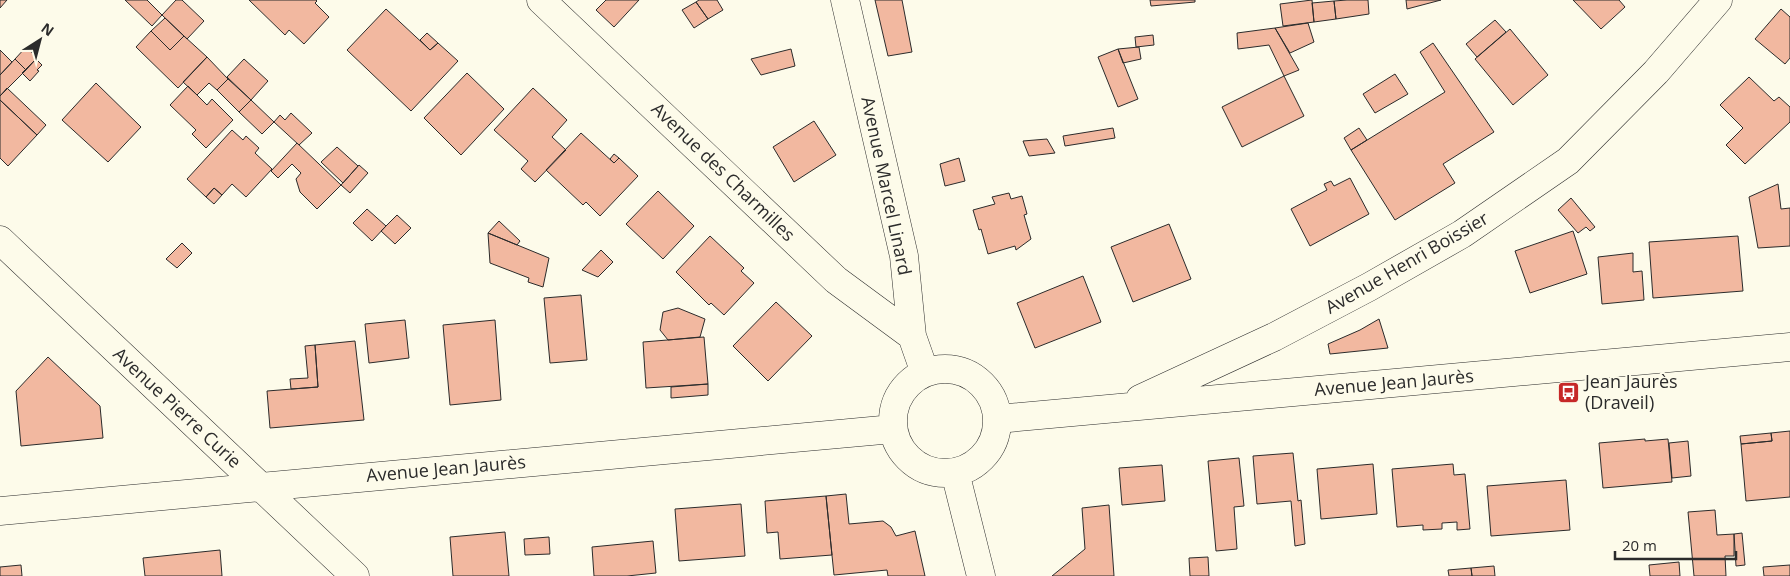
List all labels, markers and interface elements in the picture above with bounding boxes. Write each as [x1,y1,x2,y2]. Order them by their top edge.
north arrow [15,15,65,65]
text: N [38,18,58,40]
street label: Avenue Marcel Linard [856,94,918,277]
street label: Avenue des Charmilles [647,97,801,246]
street label: Avenue Henri Boissier [1321,205,1493,319]
street label: Avenue Pierre Curie [109,342,247,473]
street label: Avenue Jean Jaurès [1313,363,1475,401]
place label: Jean Jaurès (Draveil) [1583,369,1678,414]
bus stop icon: Jean Jaurès (Draveil) [1557,380,1581,404]
street label: Avenue Jean Jaurès [365,449,527,487]
scale bar [1615,528,1736,560]
text: 20 m [1622,535,1657,555]

